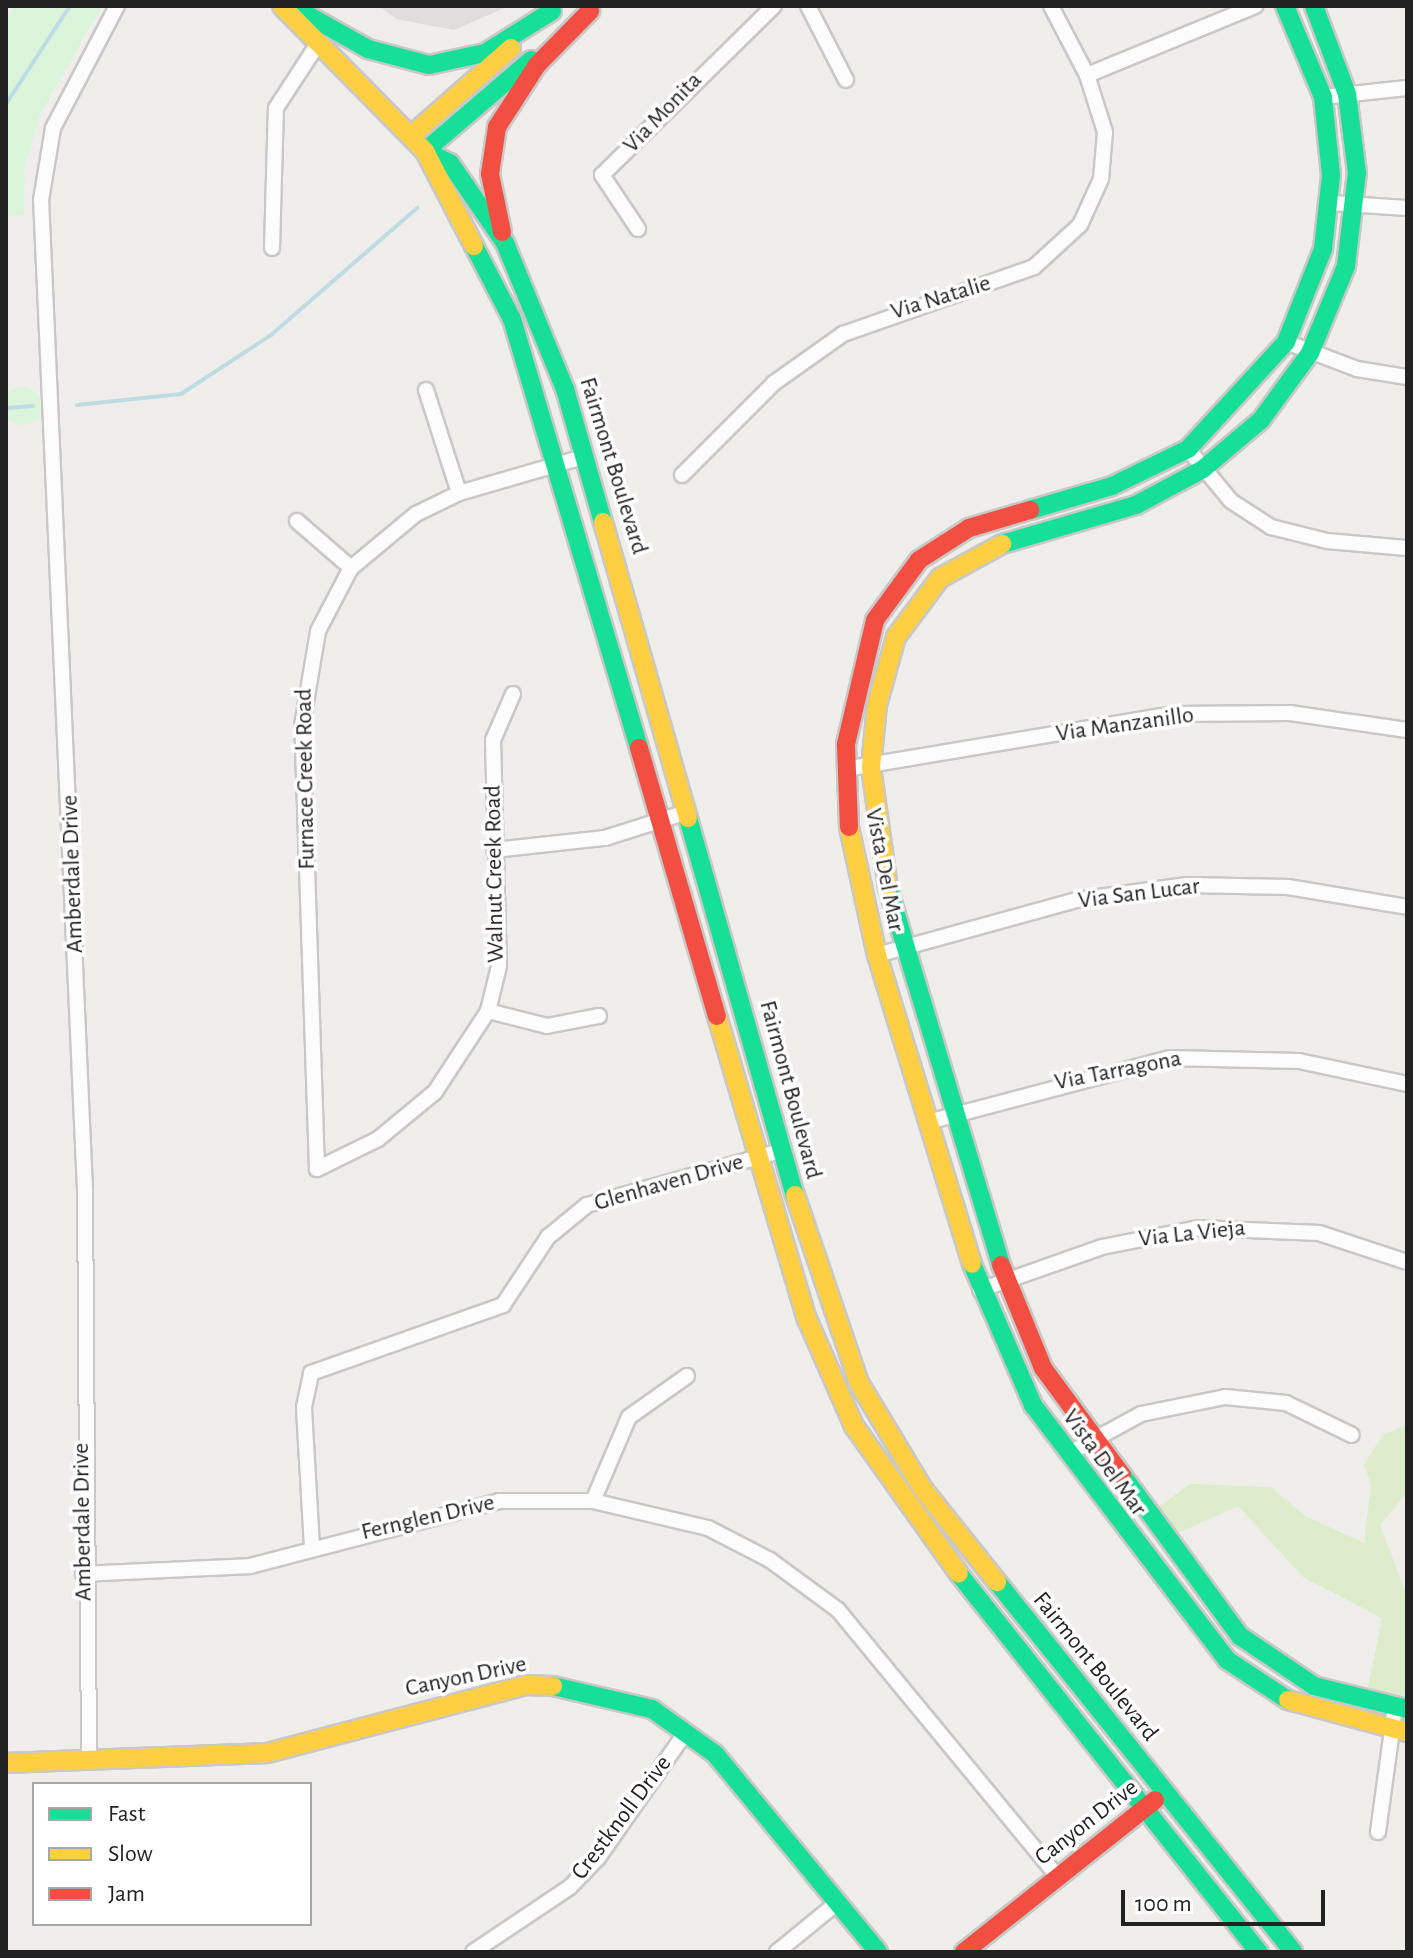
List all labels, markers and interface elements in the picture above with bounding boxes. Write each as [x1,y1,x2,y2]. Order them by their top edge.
street label: Via Monita [617,67,709,159]
street label: Via Natalie [888,269,994,327]
street label: Fairmont Boulevard [572,374,654,558]
street label: Furnace Creek Road [290,688,322,870]
street label: Via Manzanillo [1054,701,1196,749]
street label: Walnut Creek Road [479,785,511,963]
street label: Amberdale Drive [56,794,90,954]
street label: Vista Del Mar [858,806,910,934]
street label: Via San Lucar [1077,872,1201,916]
street label: Fairmont Boulevard [752,998,828,1182]
street label: Via Tarragona [1052,1045,1184,1097]
street label: Glenhaven Drive [591,1148,747,1218]
street label: Via La Vieja [1137,1214,1247,1254]
street label: Vista Del Mar [1056,1404,1152,1522]
street label: Amberdale Drive [67,1443,99,1601]
street label: Fernglen Drive [359,1489,497,1547]
street label: Fairmont Boulevard [1026,1587,1164,1747]
street label: Canyon Drive [403,1650,529,1704]
street label: Crestknoll Drive [566,1750,678,1886]
street label: Canyon Drive [1030,1774,1144,1872]
legend [32,1782,312,1926]
text: Fast [108,1802,145,1826]
text: Slow [108,1842,153,1866]
scale bar [1125,1874,1329,1924]
text: Jam [108,1882,145,1906]
text: 100 m [1135,1892,1192,1916]

